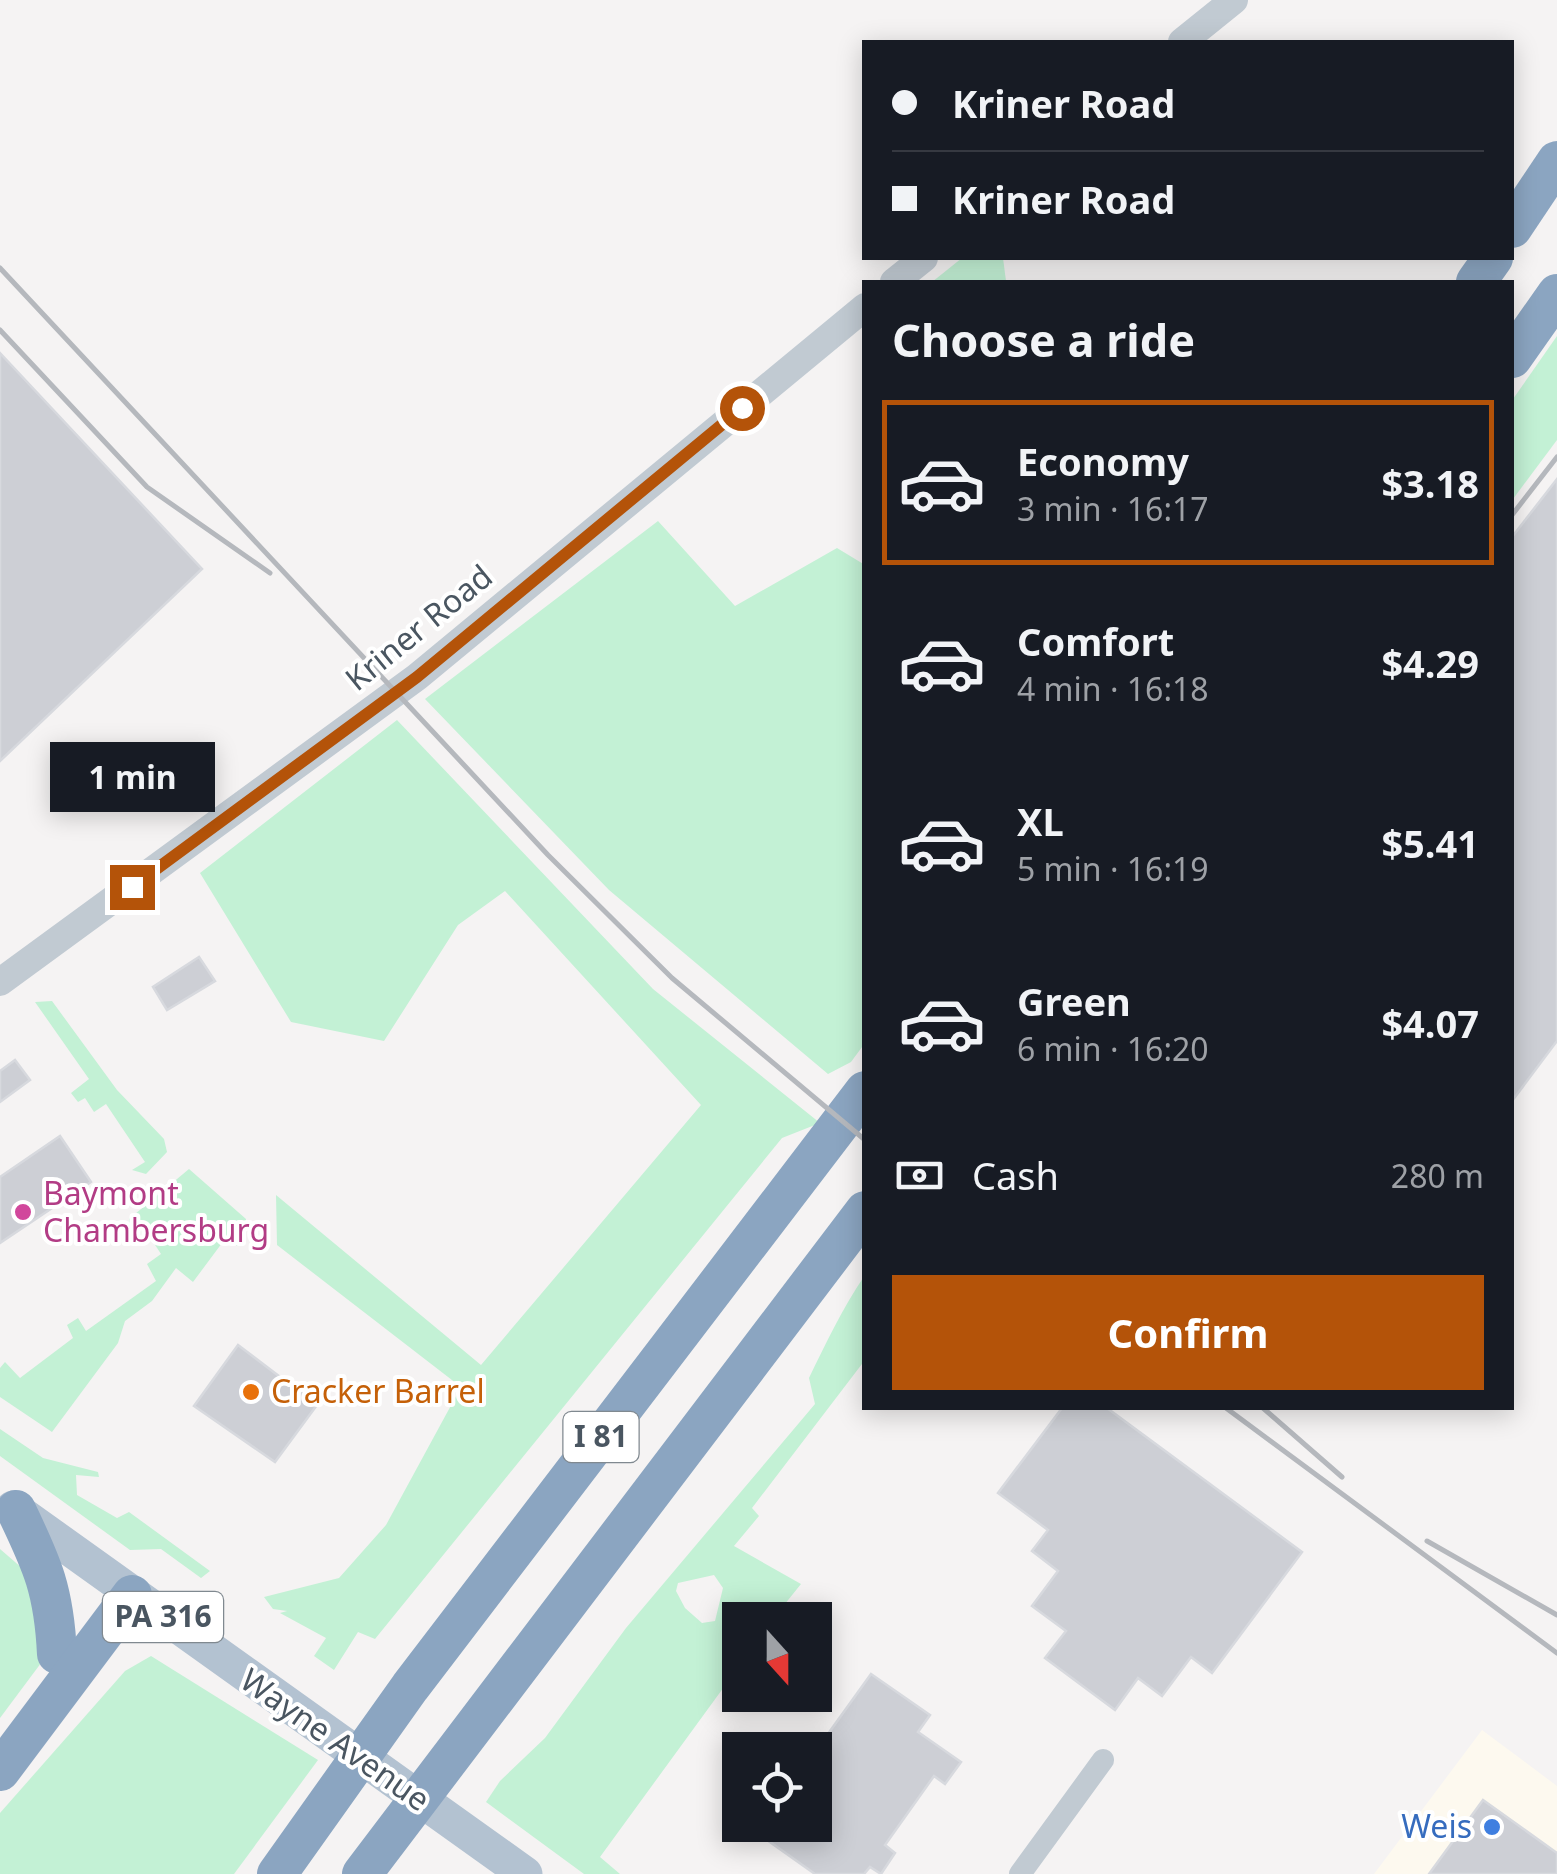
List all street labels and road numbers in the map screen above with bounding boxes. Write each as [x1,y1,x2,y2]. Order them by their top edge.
street label: Kriner Road [336,554,501,699]
road number: I 81 [564,1412,638,1462]
road number: PA 316 [103,1592,223,1642]
street label: Wayne Avenue [233,1658,439,1820]

